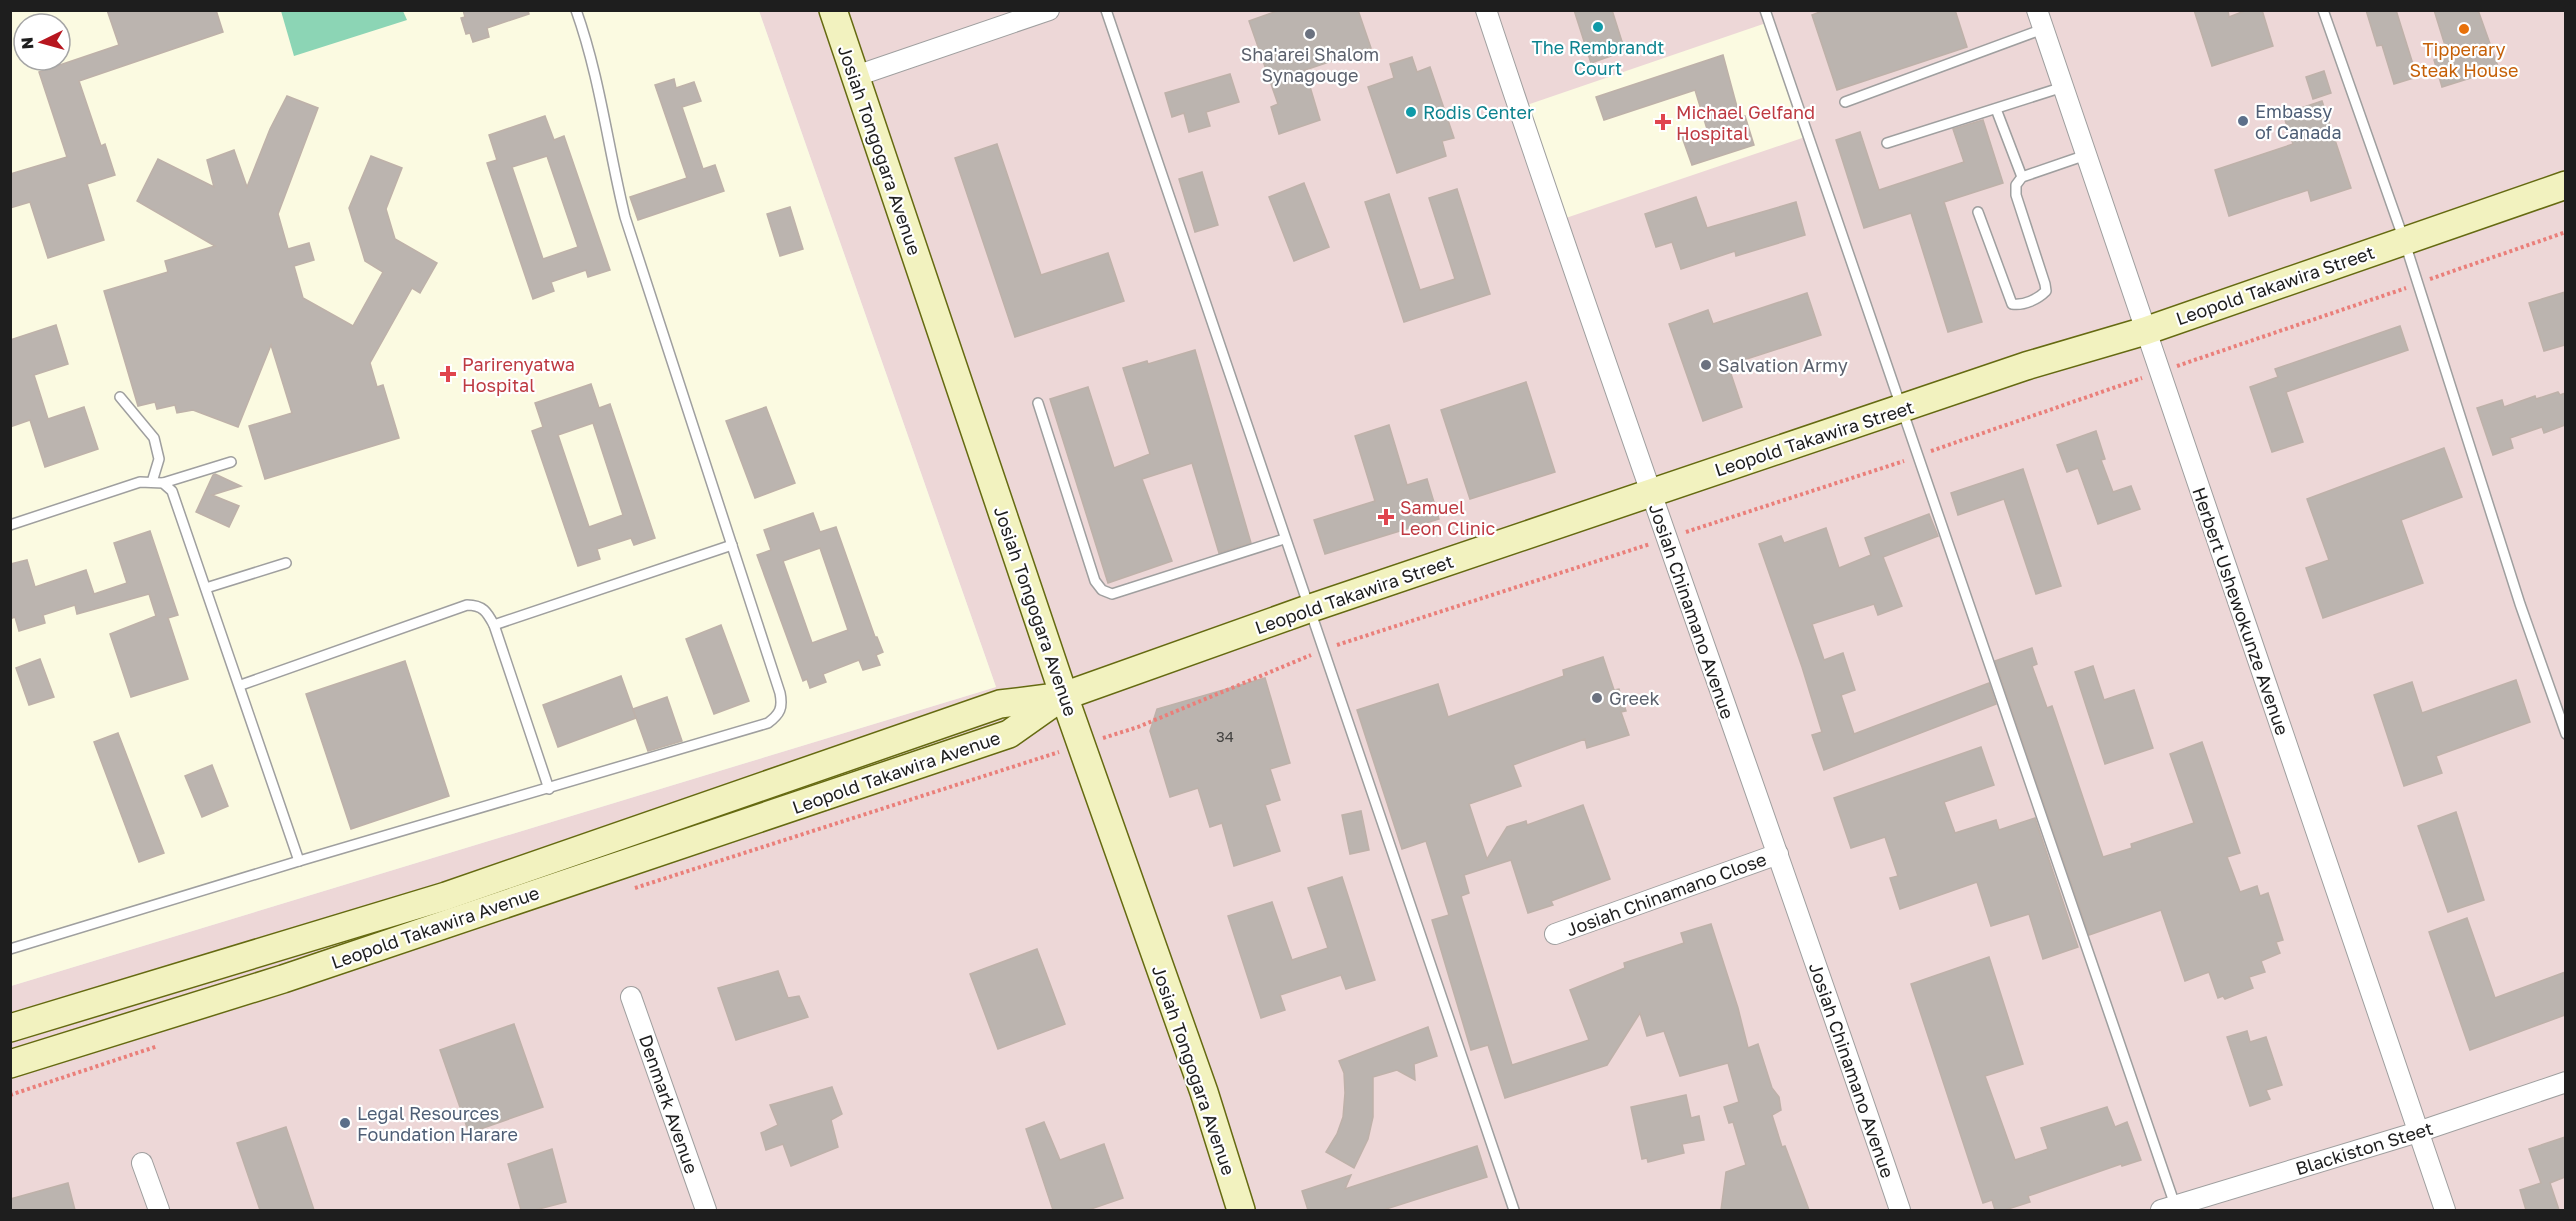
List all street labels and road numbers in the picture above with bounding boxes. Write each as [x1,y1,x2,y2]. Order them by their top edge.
street label: Josiah Tongogara Avenue [834,42,926,258]
street label: Leopold Takawira Street [2173,241,2377,329]
street label: Leopold Takawira Street [1712,395,1916,481]
street label: Herbert Ushewokunze Avenue [2188,484,2294,738]
street label: Josiah Chinamano Avenue [1645,500,1739,722]
street label: Josiah Tongogara Avenue [990,503,1082,719]
street label: Leopold Takawira Street [1252,550,1456,638]
street label: Leopold Takawira Avenue [789,726,1003,818]
street label: Josiah Chinamano Close [1563,848,1769,940]
street label: Leopold Takawira Avenue [328,881,542,973]
street label: Josiah Chinamano Avenue [1805,959,1899,1181]
street label: Josiah Tongogara Avenue [1148,962,1240,1178]
street label: Denmark Avenue [635,1032,703,1176]
street label: Blackiston Steet [2293,1117,2435,1179]

